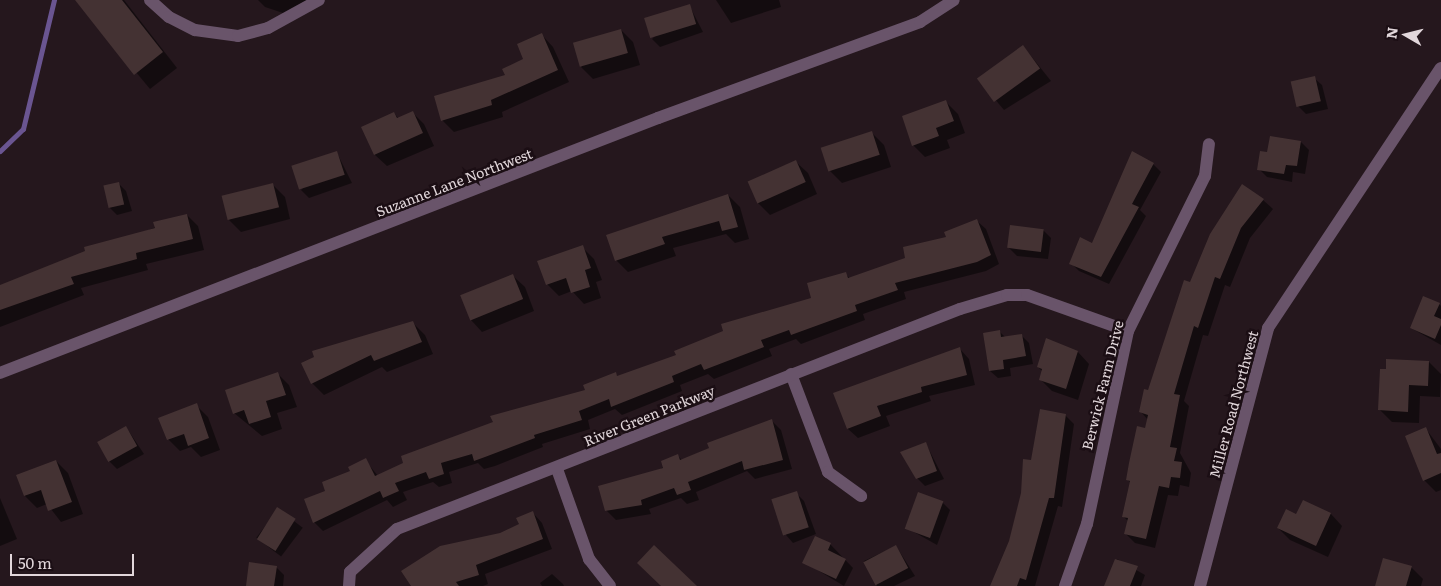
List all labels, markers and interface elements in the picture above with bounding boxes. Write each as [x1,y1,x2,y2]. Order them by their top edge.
north arrow [1381,10,1431,60]
text: N [1380,26,1402,40]
street label: Suzanne Lane Northwest [373,144,535,220]
street label: Berwick Farm Drive [1078,318,1126,452]
street label: Miller Road Northwest [1205,328,1261,480]
street label: River Green Parkway [581,381,717,449]
scale bar [12,544,136,576]
text: 50 m [18,551,52,574]

